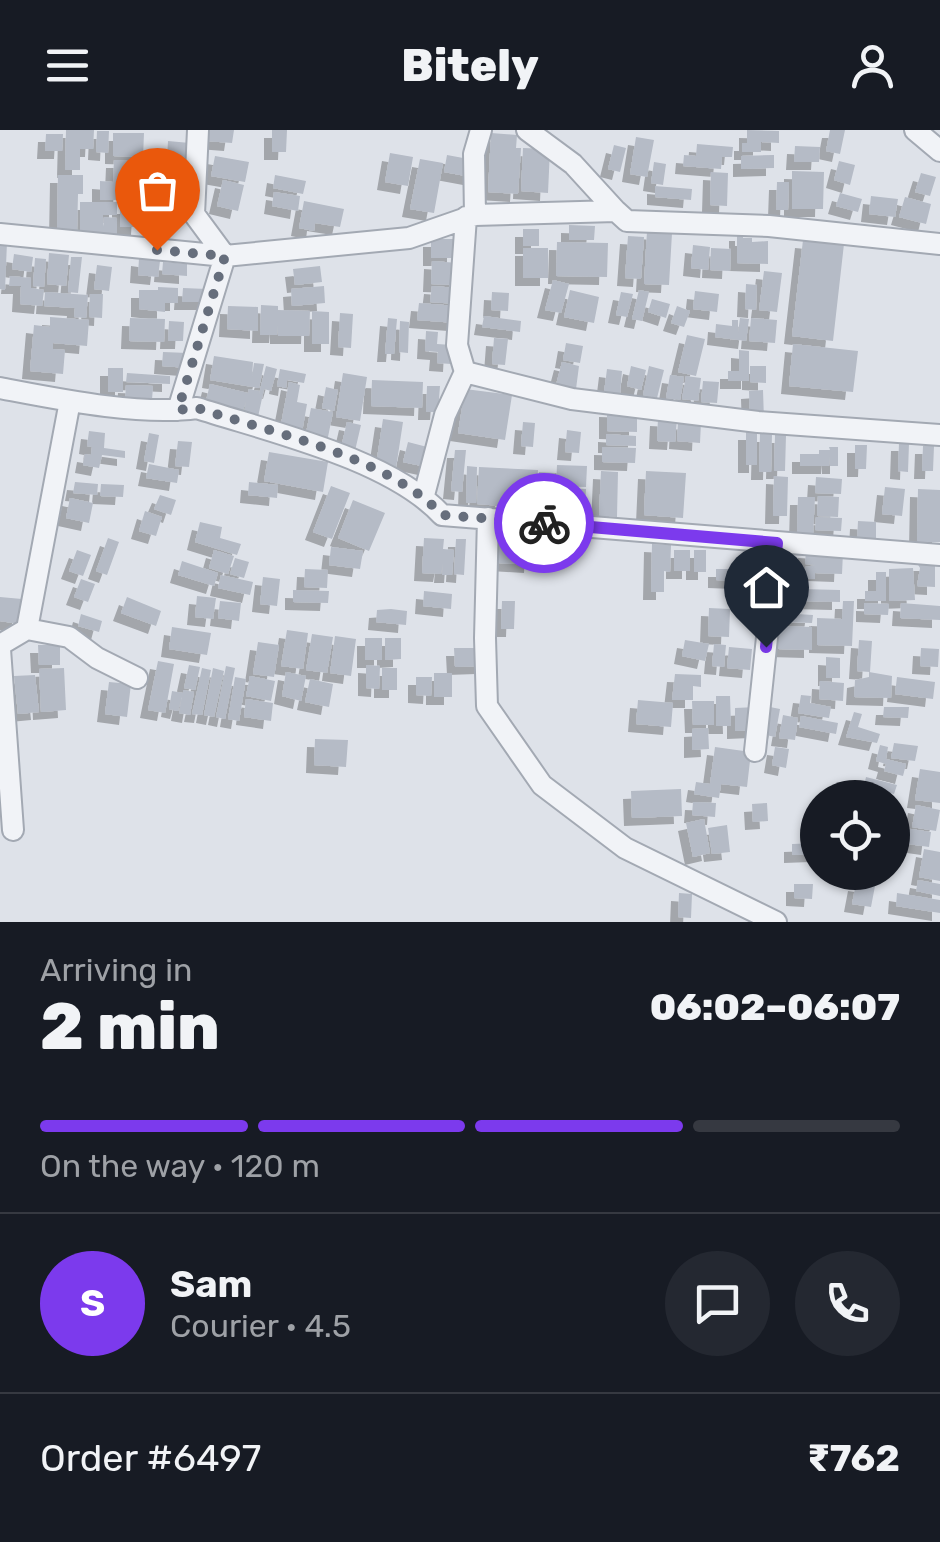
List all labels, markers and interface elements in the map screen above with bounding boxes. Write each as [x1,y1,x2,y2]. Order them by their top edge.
icon: menu [40,38,95,93]
icon: person [845,38,900,93]
text: Bitely [401,39,539,92]
pin [115,148,200,251]
icon: bag [130,163,185,218]
courier [494,473,594,573]
icon: bike [517,496,572,551]
pin [724,545,809,648]
icon: home [739,560,794,615]
map controls [800,780,910,890]
button: locate [800,780,910,890]
text: Arriving in [40,951,192,989]
text: 06:02–06:07 [650,984,900,1030]
text: 2 min [40,988,220,1065]
text: On the way · 120 m [40,1147,320,1185]
button: chat [665,1251,770,1356]
button: phone [795,1251,900,1356]
text: Sam [170,1261,252,1307]
text: S [80,1280,105,1326]
text: Courier · 4.5 [170,1307,351,1345]
text: Order #6497 [40,1435,261,1481]
text: ₹762 [807,1435,900,1481]

